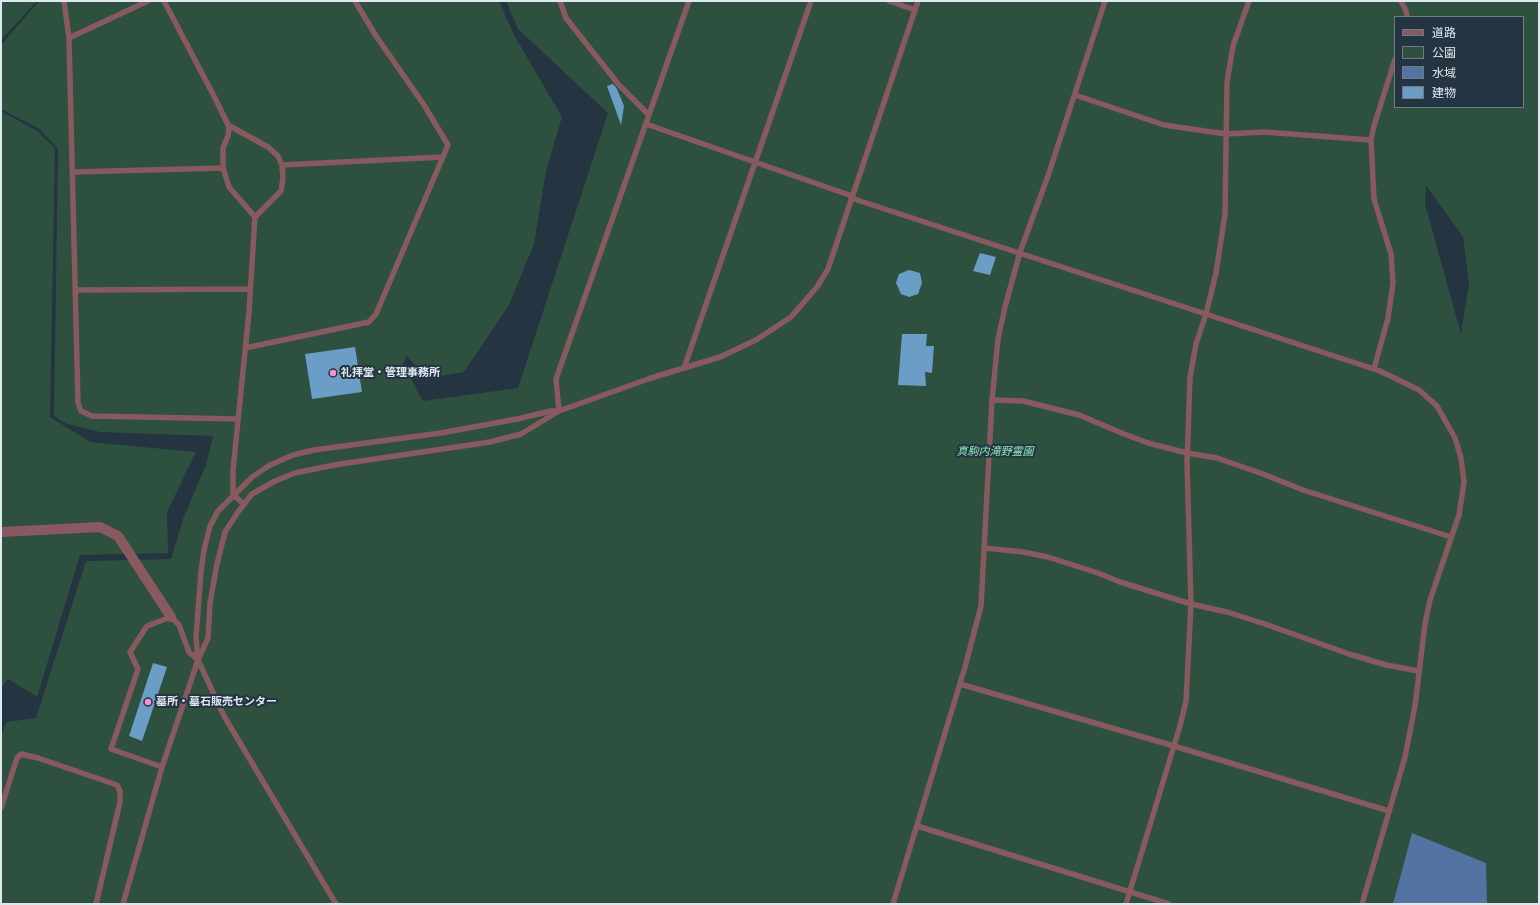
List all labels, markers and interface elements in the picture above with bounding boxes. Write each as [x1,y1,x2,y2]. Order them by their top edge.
legend [1394,16,1524,108]
text: 道路 [1432,23,1456,41]
text: 公園 [1432,43,1456,61]
text: 水域 [1432,63,1456,81]
text: 建物 [1432,83,1456,101]
place label: 礼拝堂・管理事務所 [341,366,440,380]
marker: 礼拝堂・管理事務所 [328,368,338,378]
park label: 真駒内滝野霊園 [957,445,1033,459]
place label: 墓所・墓石販売センター [156,695,277,709]
marker: 墓所・墓石販売センター [143,697,153,707]

